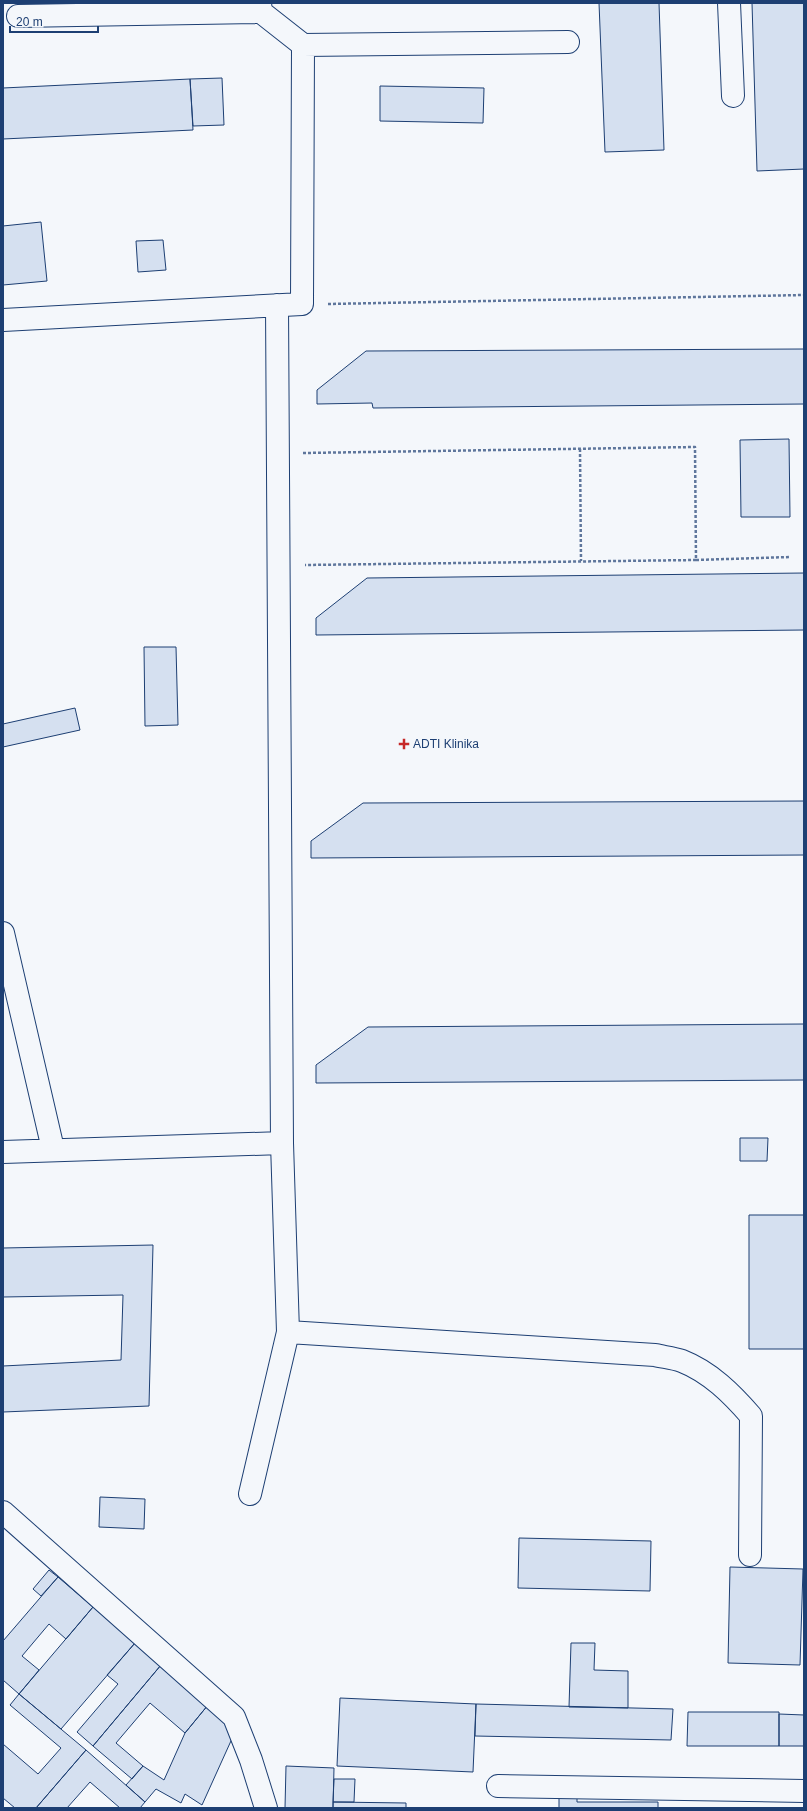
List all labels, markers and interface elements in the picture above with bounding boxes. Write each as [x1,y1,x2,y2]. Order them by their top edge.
scale bar [10,8,98,34]
text: 20 m [16,15,43,29]
place label: ADTI Klinika [413,737,479,751]
marker: ADTI Klinika [398,738,410,750]

